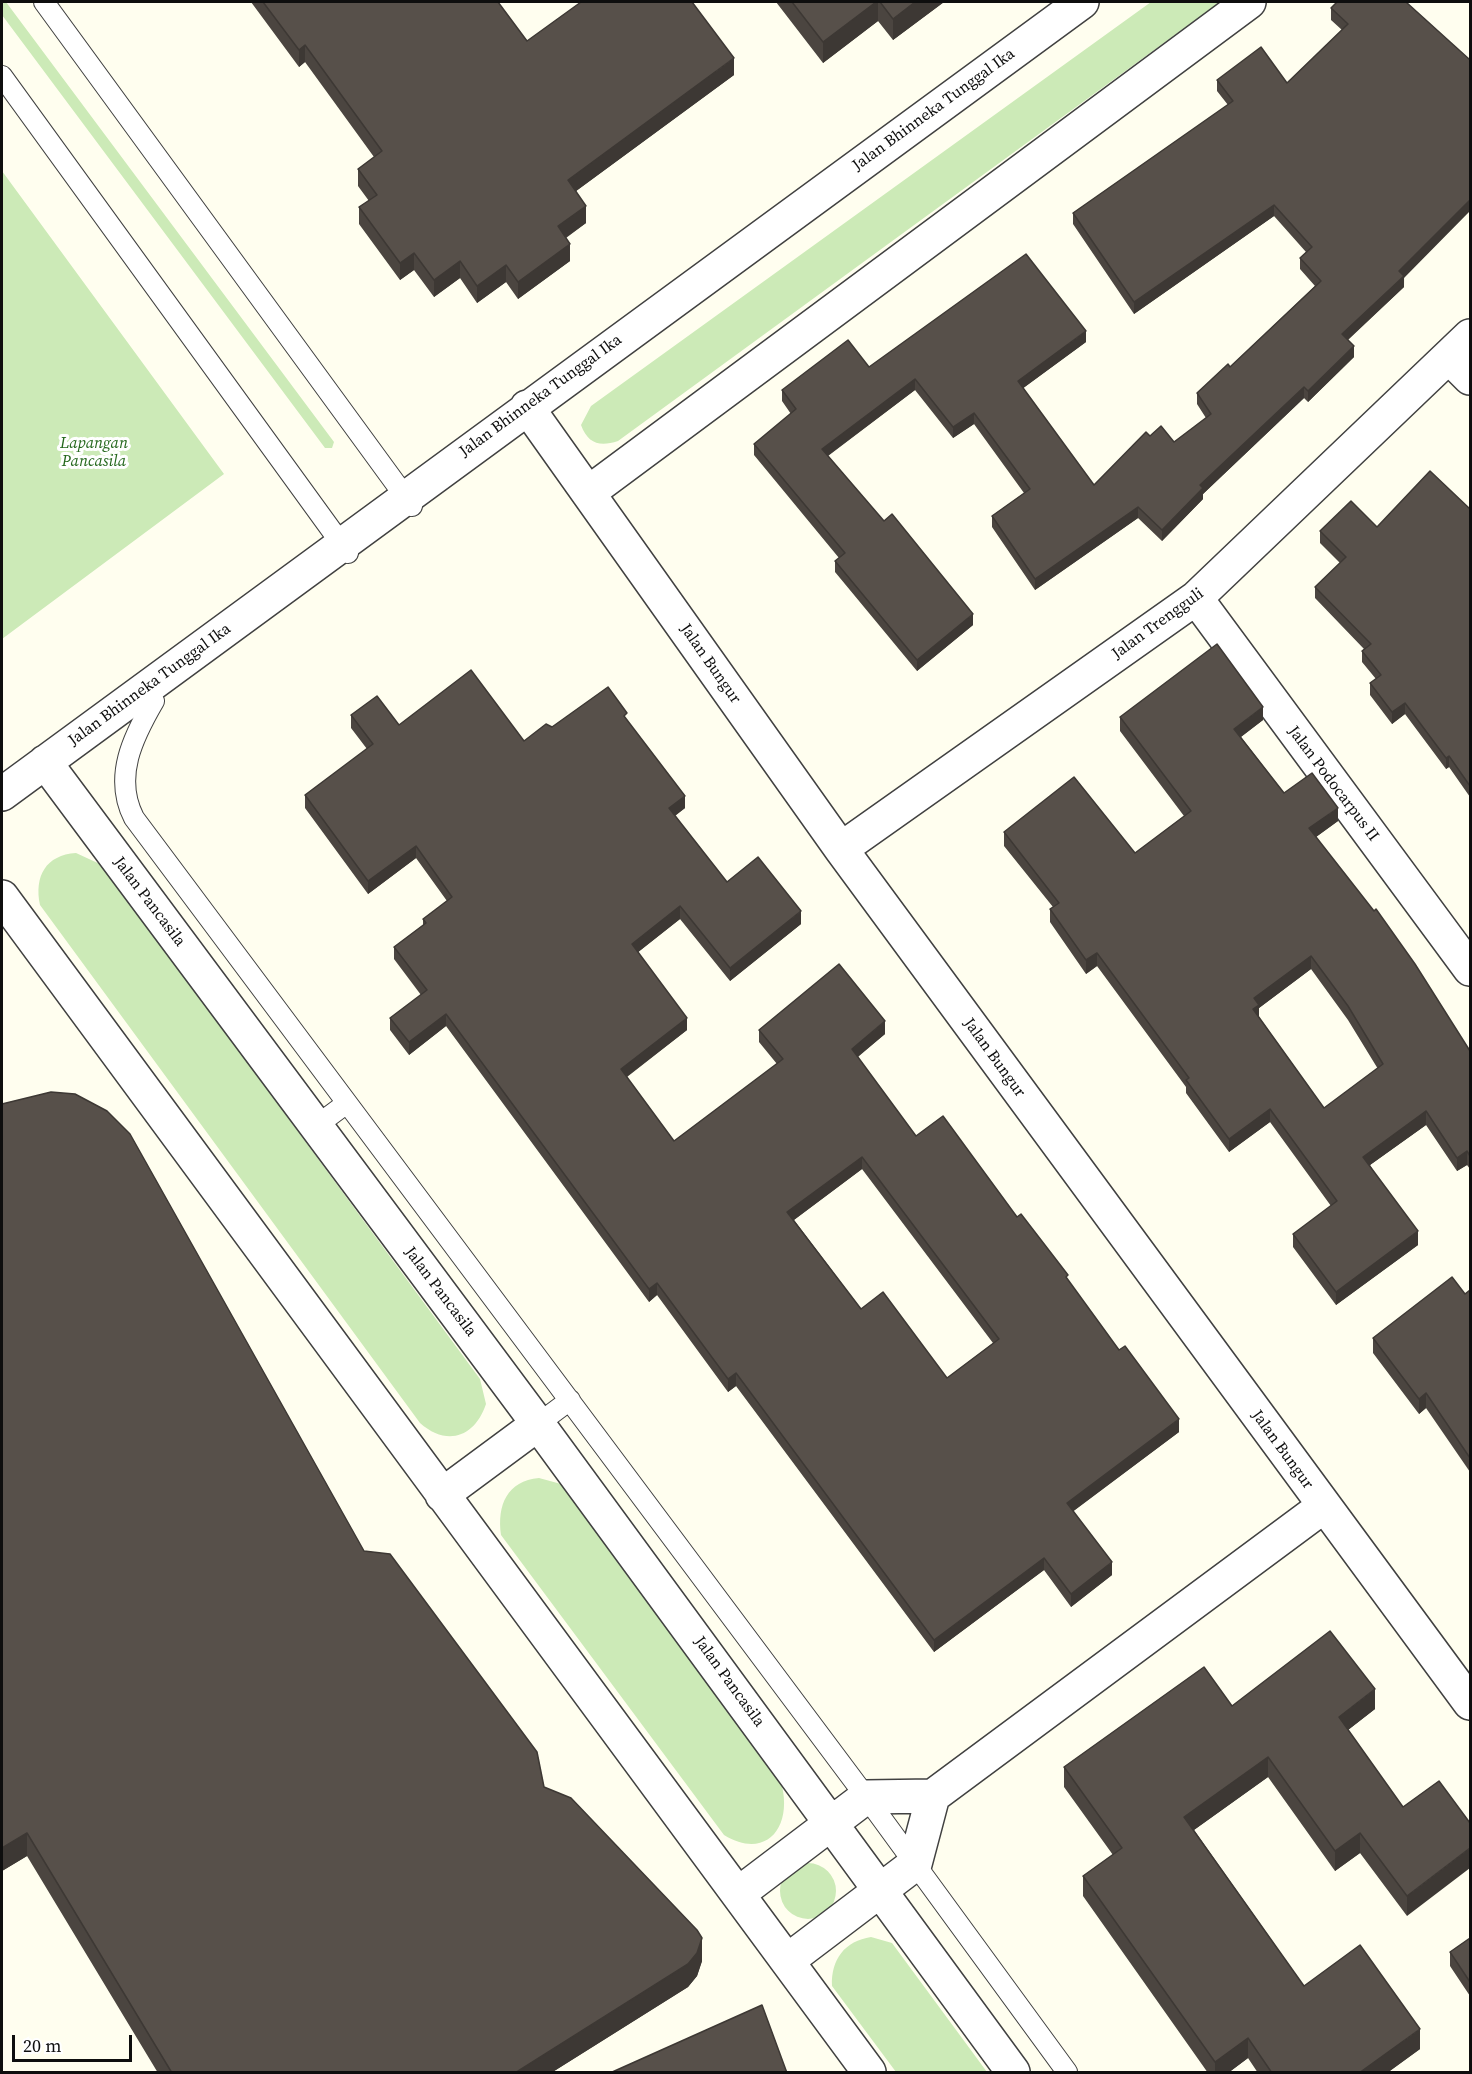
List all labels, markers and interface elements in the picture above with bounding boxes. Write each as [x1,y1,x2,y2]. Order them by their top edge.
street label: Jalan Bhinneka Tunggal Ika [849,45,1019,175]
street label: Jalan Bhinneka Tunggal Ika [456,331,626,461]
park label: Lapangan Pancasila [60,434,128,472]
street label: Jalan Trengguli [1108,584,1208,664]
street label: Jalan Bhinneka Tunggal Ika [65,620,235,750]
street label: Jalan Bungur [675,620,745,708]
street label: Jalan Podocarpus II [1283,723,1383,845]
street label: Jalan Pancasila [109,853,189,951]
street label: Jalan Bungur [959,1015,1029,1101]
street label: Jalan Pancasila [400,1243,480,1341]
street label: Jalan Bungur [1247,1407,1317,1493]
street label: Jalan Pancasila [690,1633,768,1731]
scale bar [15,2023,135,2061]
text: 20 m [23,2033,61,2058]

